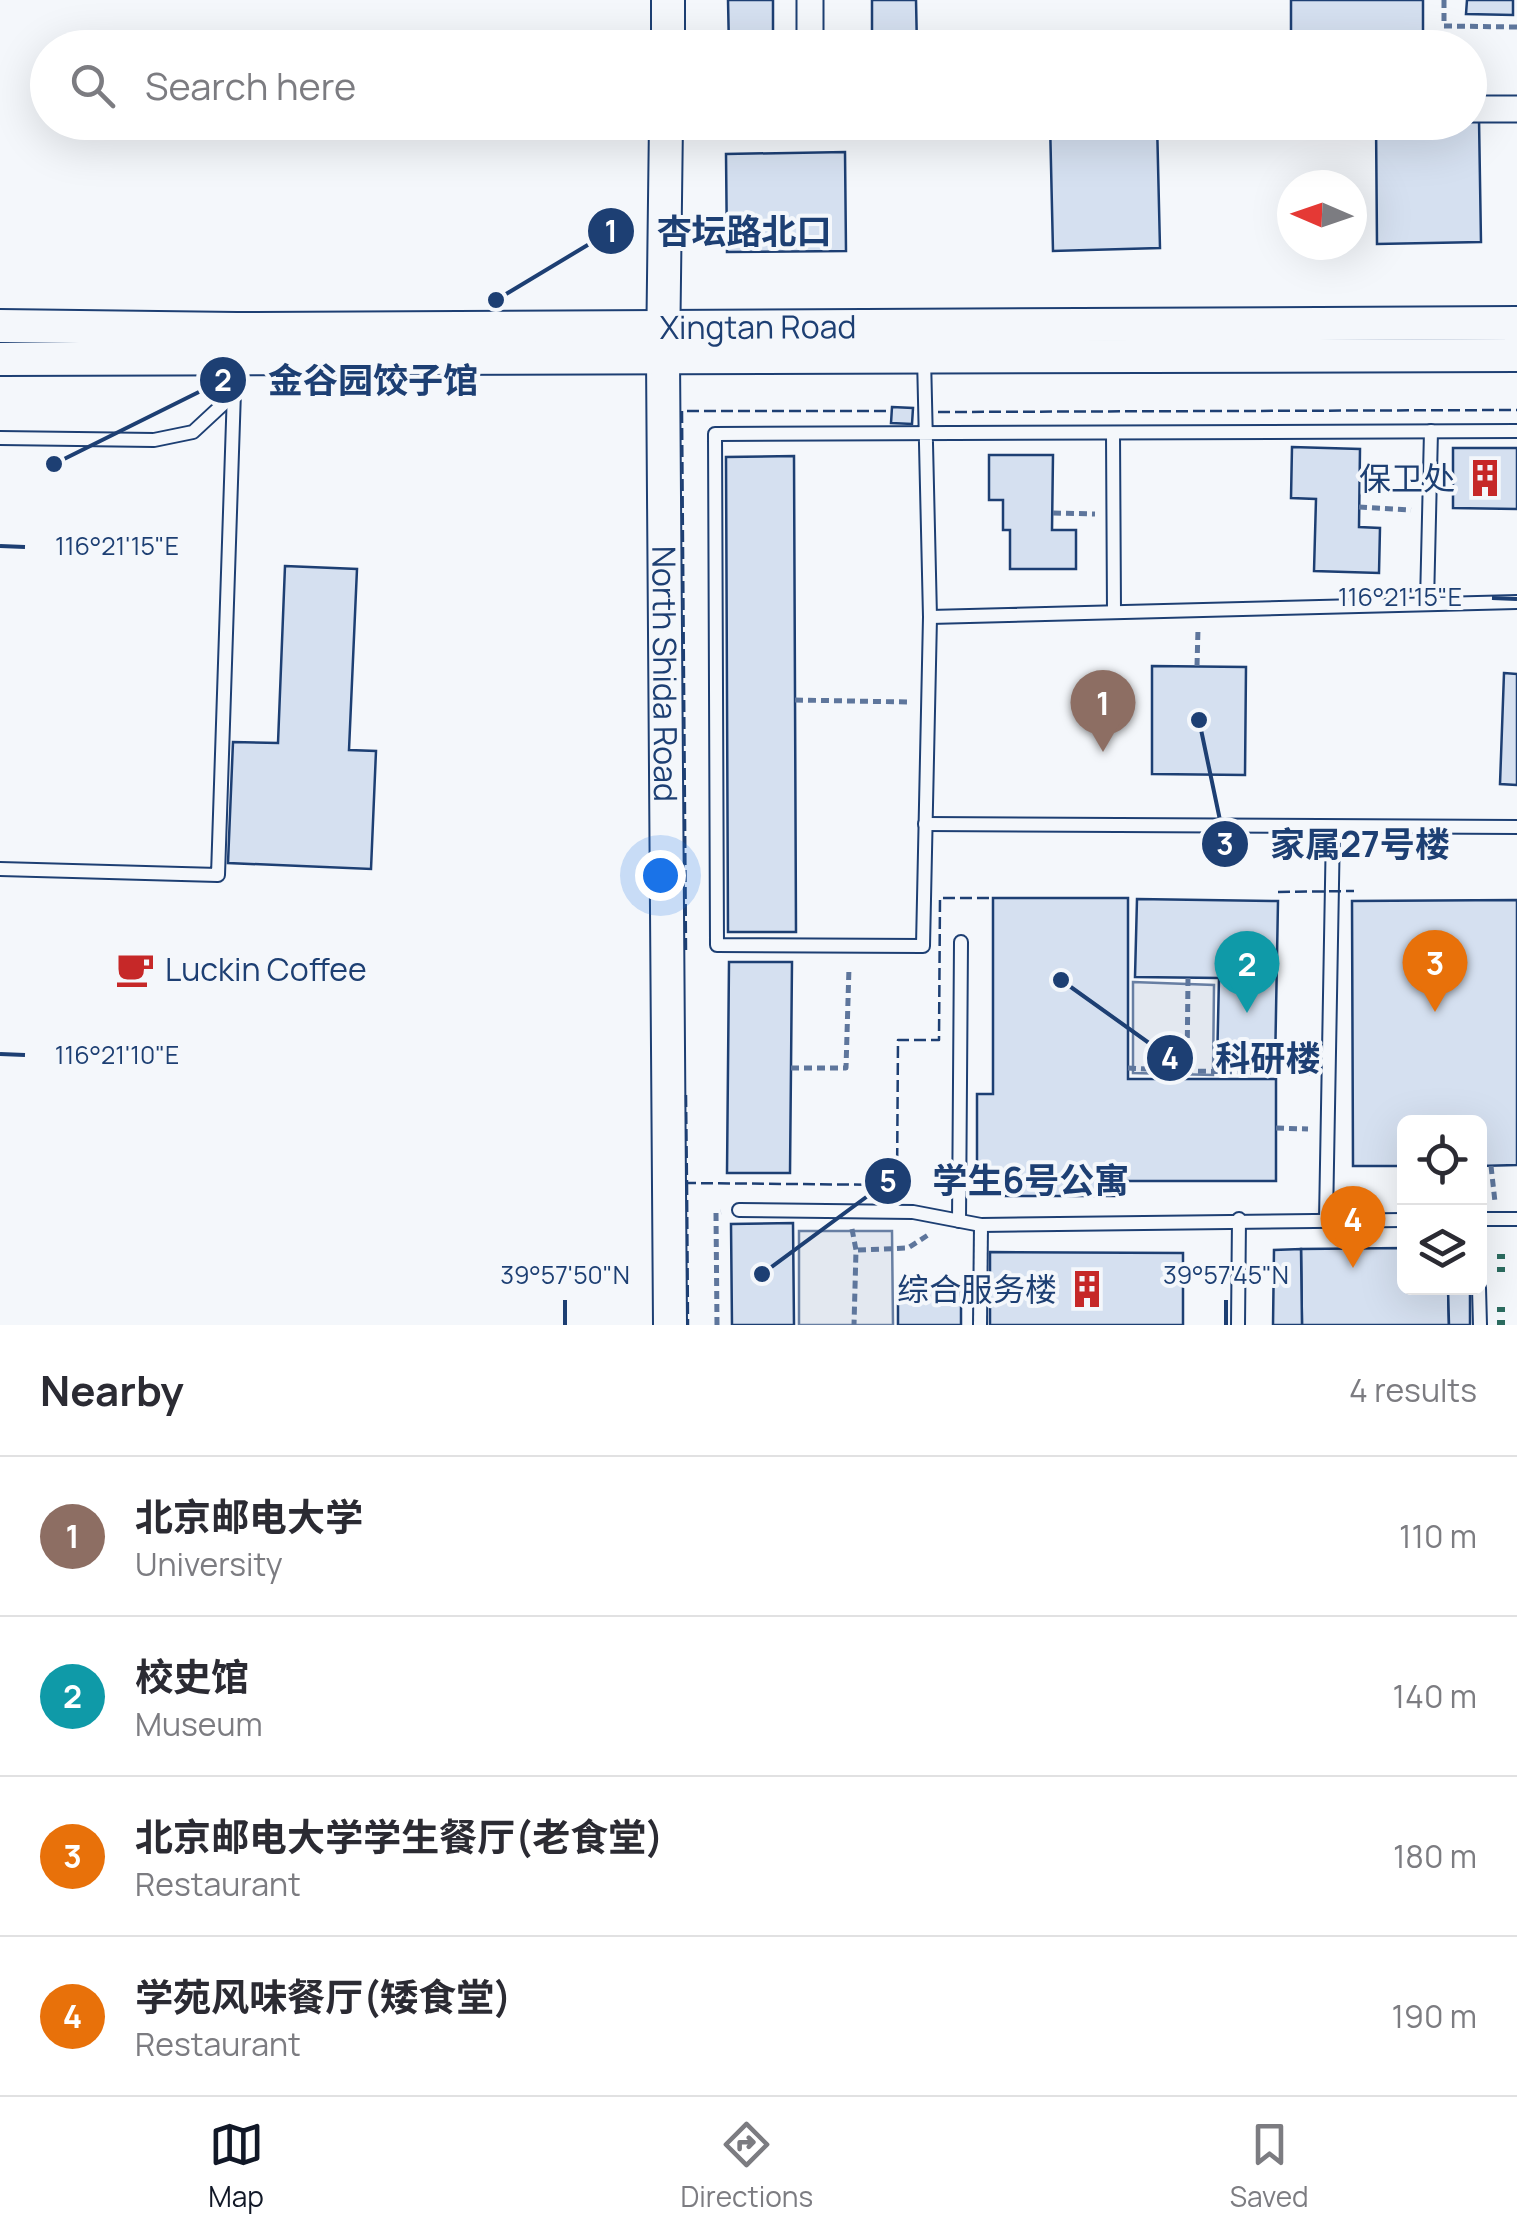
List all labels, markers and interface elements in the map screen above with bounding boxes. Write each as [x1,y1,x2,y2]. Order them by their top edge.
search box [30,30,1487,140]
icon: search [65,58,120,113]
text: Search here [145,59,356,111]
north arrow [1277,170,1367,260]
callout: 杏坛路北口 [586,199,851,264]
text: 杏坛路北口 [656,207,832,255]
text: 1 [604,210,618,251]
street label: Xingtan Road [659,304,856,349]
callout: 金谷园饺子馆 [198,348,498,413]
text: 金谷园饺子馆 [268,356,478,404]
text: 2 [214,359,232,400]
place label: 保卫处 [1359,456,1455,500]
building icon: 保卫处 [1464,457,1506,499]
text: 116°21'15"E [55,528,179,563]
street label: North Shida Road [642,546,688,802]
text: 116°21'15"E [1338,579,1462,614]
pin: 1 [1070,670,1136,752]
callout: 家属27号楼 [1200,812,1470,877]
text: 家属27号楼 [1270,820,1450,868]
text: 3 [1216,823,1234,864]
your location [635,850,686,901]
pin: 2 [1214,930,1280,1013]
pin: 3 [1402,930,1468,1012]
place label: Luckin Coffee [165,947,367,991]
cafe icon: Luckin Coffee [114,948,156,990]
callout: 科研楼 [1145,1026,1340,1091]
text: 科研楼 [1215,1034,1321,1082]
text: 116°21'10"E [55,1037,179,1072]
text: 4 [1161,1037,1179,1078]
map controls [1397,1115,1487,1295]
button: locate [1397,1115,1487,1205]
callout: 学生6号公寓 [863,1149,1149,1214]
text: 学生6号公寓 [933,1156,1129,1204]
text: 5 [879,1160,897,1201]
pin: 4 [1320,1186,1386,1268]
button: layers [1397,1205,1487,1295]
text: 39°57'50"N [500,1257,630,1292]
text: 39°57'45"N [1163,1257,1289,1292]
place label: 综合服务楼 [897,1267,1057,1311]
building icon: 综合服务楼 [1066,1268,1108,1310]
text: Nearby [40,1361,184,1419]
text: 4 results [1349,1368,1477,1412]
text: 北京邮电大学 [135,1490,363,1542]
text: 1 [65,1514,80,1558]
text: 110 m [1399,1514,1477,1558]
text: University [135,1542,283,1586]
text: 校史馆 [135,1650,249,1702]
text: 2 [63,1674,82,1718]
text: 140 m [1393,1674,1477,1718]
text: Museum [135,1702,263,1746]
text: 北京邮电大学学生餐厅(老食堂) [135,1810,663,1862]
text: 3 [63,1834,82,1878]
text: 180 m [1393,1834,1477,1878]
text: Restaurant [135,1862,301,1906]
text: 学苑风味餐厅(矮食堂) [135,1970,511,2022]
text: 4 [63,1994,82,2038]
text: 190 m [1392,1994,1477,2038]
text: Restaurant [135,2022,301,2066]
tab: Map [208,2117,264,2215]
tab: Directions [681,2117,813,2215]
tab: Saved [1230,2117,1309,2215]

